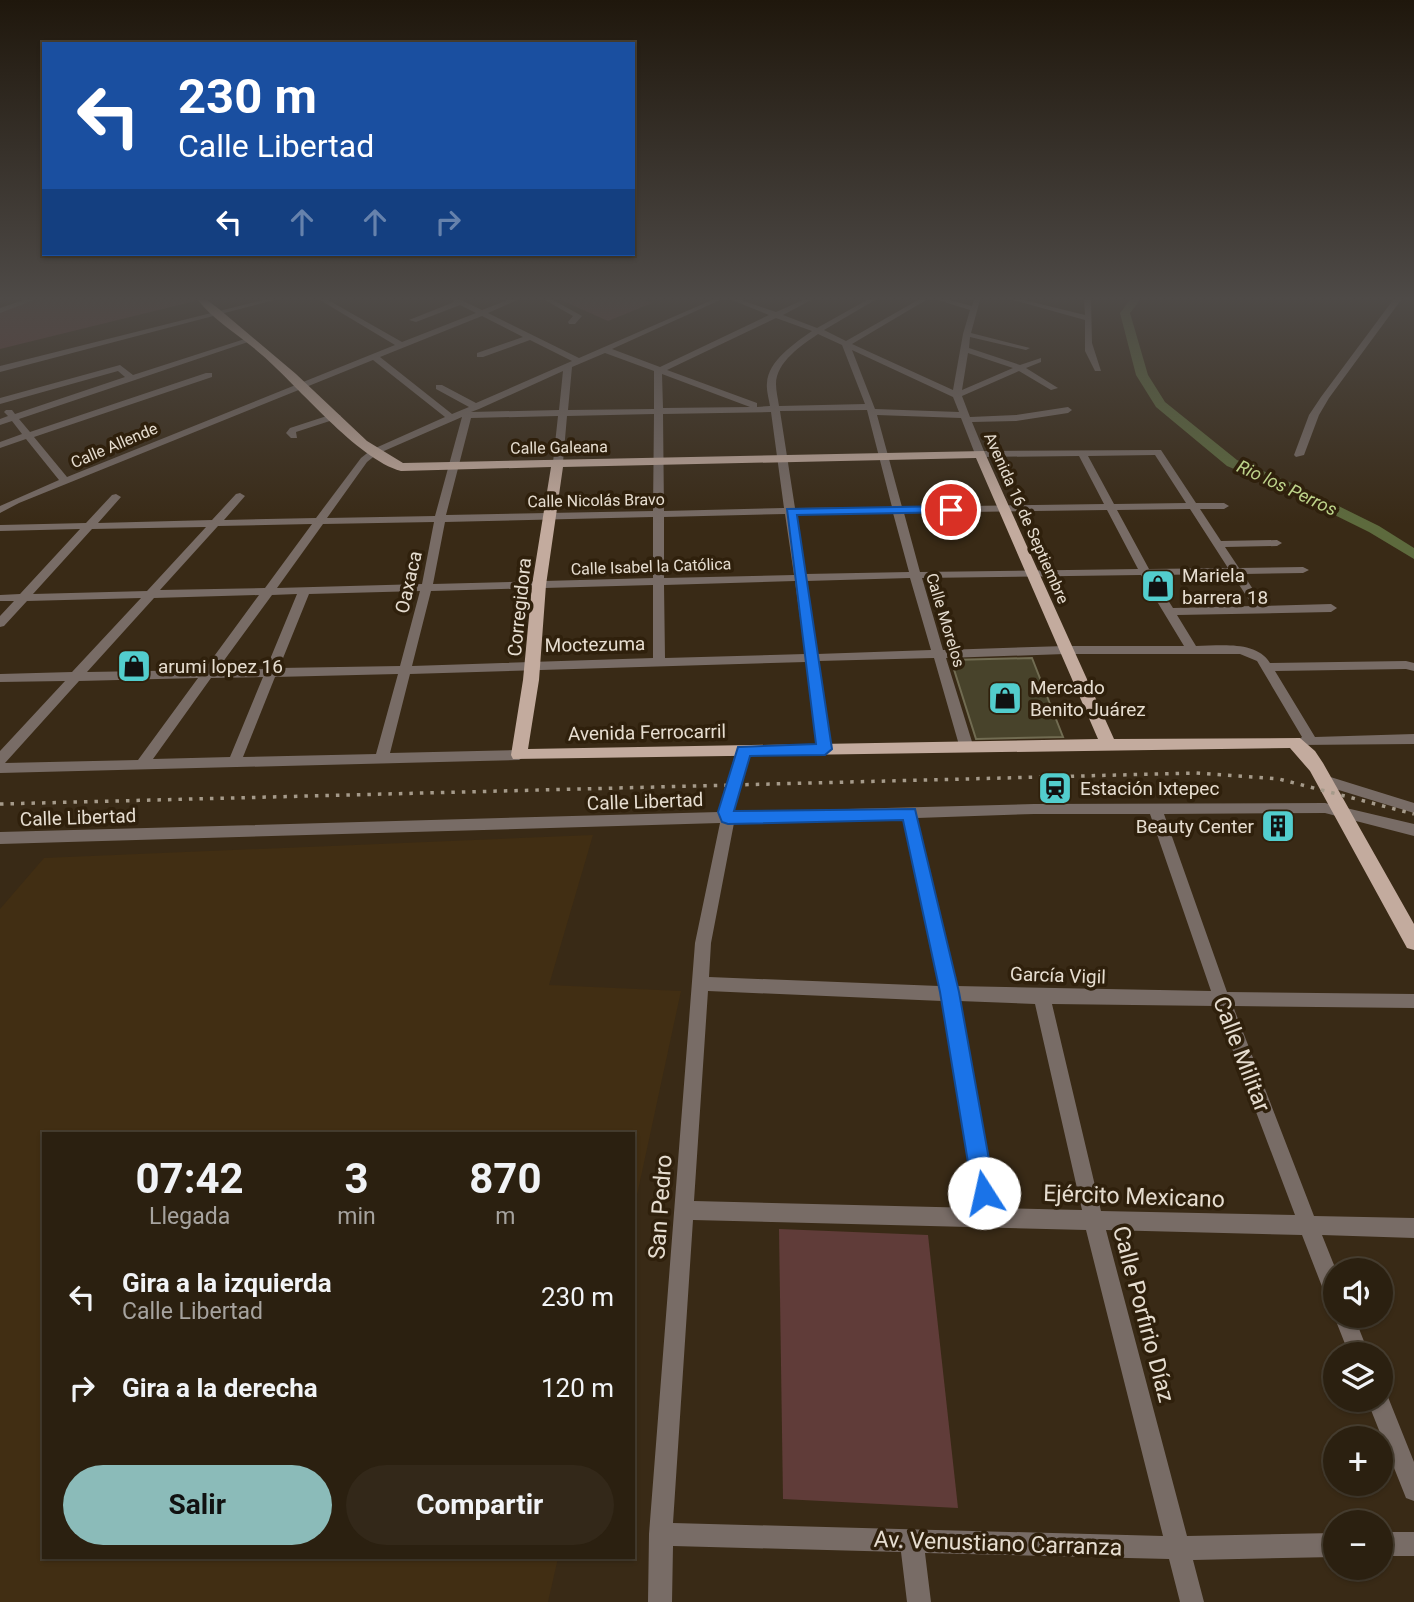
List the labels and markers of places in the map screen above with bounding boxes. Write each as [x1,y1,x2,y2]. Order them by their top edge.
pin [921,480,981,540]
place label: Mariela barrera 18 [1182,564,1268,609]
shop icon: Mariela barrera 18 [1139,567,1177,605]
shop icon: arumi lopez 16 [115,647,153,685]
place label: arumi lopez 16 [158,655,283,678]
place label: Mercado Benito Juárez [1030,676,1146,721]
shop icon: Mercado Benito Juárez [986,679,1024,717]
station icon: Estación Ixtepec [1036,769,1074,807]
place label: Estación Ixtepec [1080,777,1219,800]
building icon: Beauty Center [1259,807,1297,845]
place label: Beauty Center [1136,815,1255,838]

